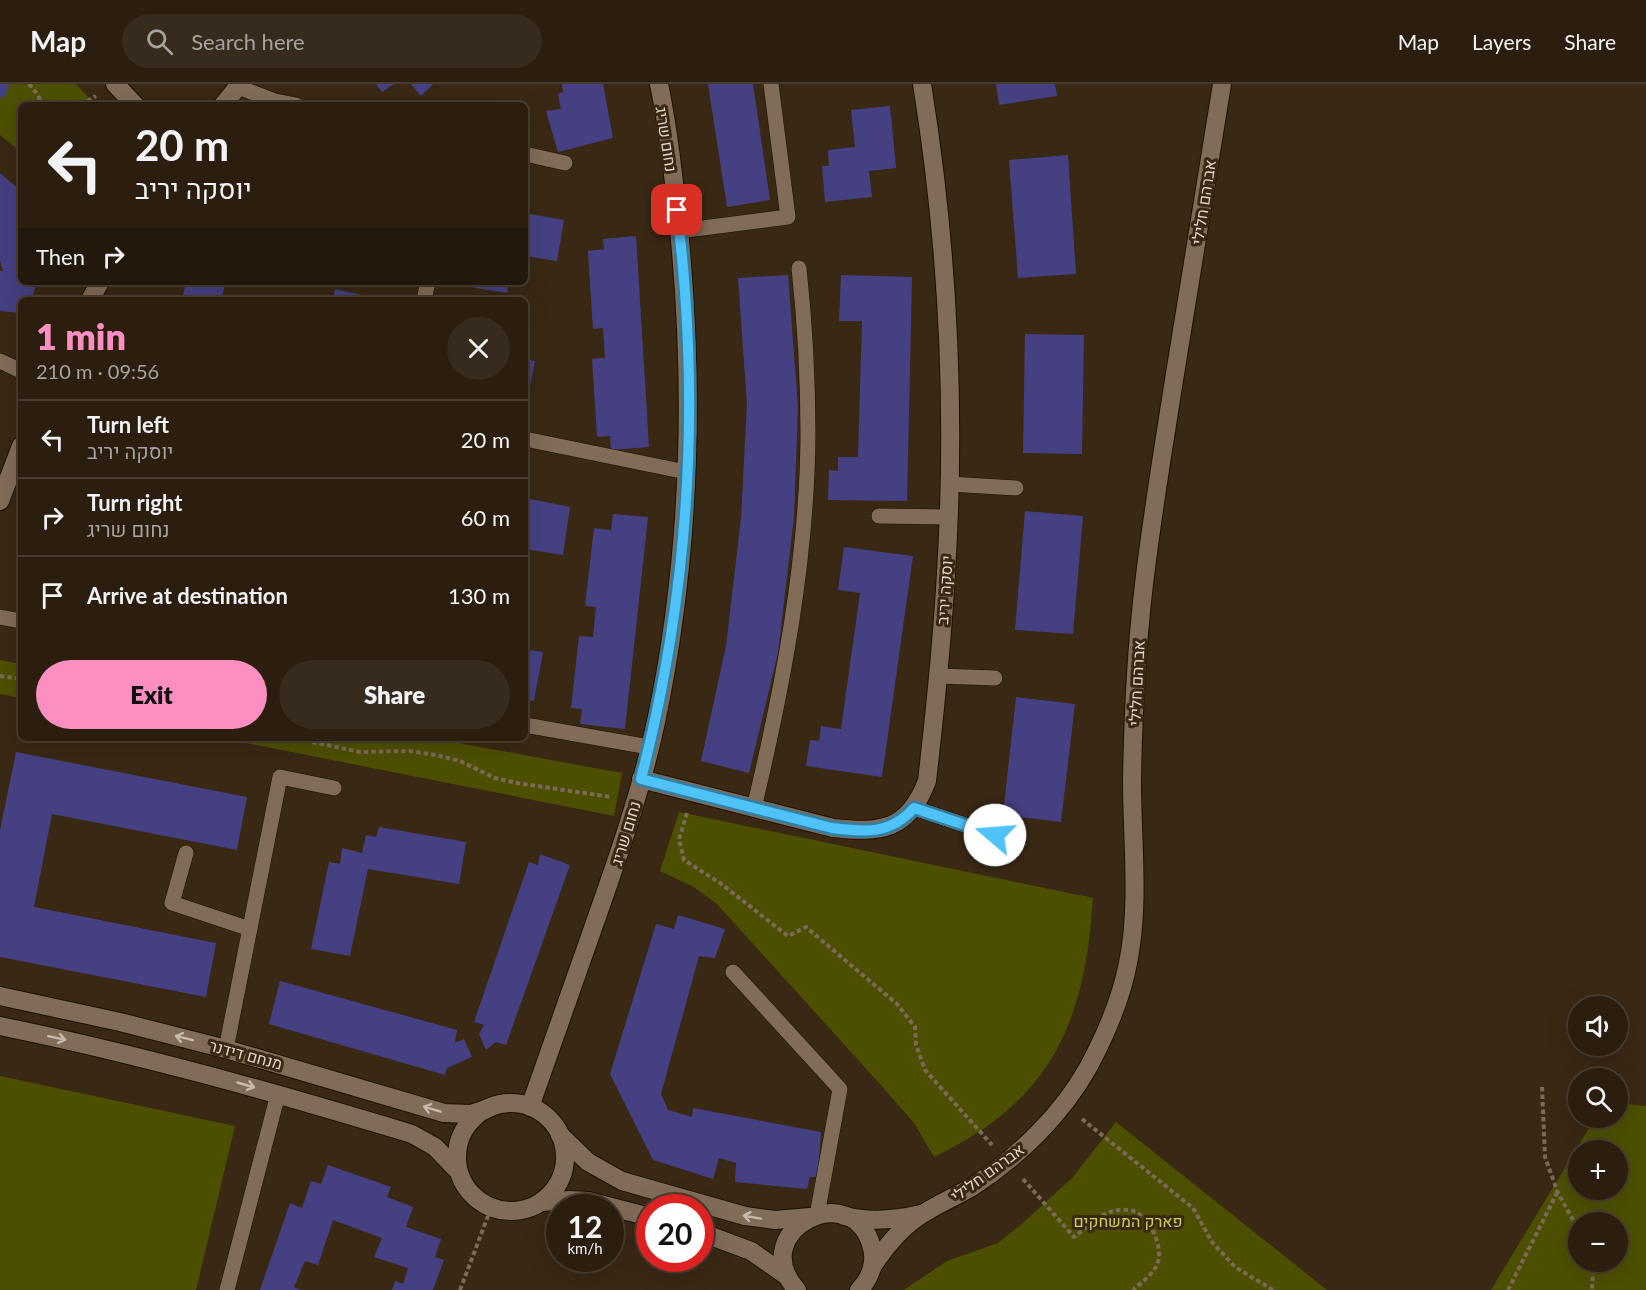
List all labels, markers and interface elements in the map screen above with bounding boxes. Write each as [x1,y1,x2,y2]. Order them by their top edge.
search box [122,14,542,68]
text: Map [30,24,86,58]
icon: search [143,25,176,58]
text: Search here [191,28,305,55]
text: Map [1398,29,1439,54]
text: Layers [1472,29,1531,54]
text: Share [1564,29,1616,54]
street label: נחום שריג [652,105,682,173]
text: 20 m [135,120,229,170]
icon: left [36,126,114,204]
street label: אברהם חלילי [1187,158,1219,246]
text: יוסקה יריב [135,172,252,205]
pin [651,184,702,235]
icon: arrive [660,193,693,226]
icon: right [97,240,130,273]
text: Then [36,243,85,270]
text: 1 min [36,314,126,358]
button: close [447,317,510,380]
text: 210 m · 09:56 [36,359,159,383]
text: Turn left [87,411,169,438]
icon: left [36,423,69,456]
text: 20 m [461,426,510,453]
text: יוסקה יריב [87,439,173,463]
text: Turn right [87,489,182,516]
icon: right [36,501,69,534]
text: 60 m [461,504,510,531]
text: נחום שריג [87,517,170,541]
street label: יוסקה יריב [932,555,956,625]
icon: arrive [36,579,69,612]
text: Arrive at destination [87,582,288,609]
text: 130 m [448,582,510,609]
street label: אברהם חלילי [1124,640,1148,726]
button: Exit [36,660,267,729]
button: Share [279,660,510,729]
street label: נחום שריג [606,799,644,867]
position arrow [963,803,1027,867]
map controls [1568,996,1628,1272]
button: sound [1568,996,1628,1056]
one-way arrow [175,1031,194,1043]
one-way arrow [47,1033,66,1044]
street label: מנחם דידנר [207,1035,285,1073]
button: search [1568,1068,1628,1128]
one-way arrow [237,1080,256,1091]
one-way arrow [423,1103,442,1114]
street label: אברהם חלילי [947,1139,1027,1205]
button: + [1568,1140,1628,1200]
speed limit sign: 20 [636,1194,714,1272]
text: 12 [568,1208,602,1244]
one-way arrow [742,1211,762,1222]
park label: פארק המשחקים [1073,1211,1183,1230]
button: − [1568,1212,1628,1272]
text: km/h [567,1239,603,1257]

